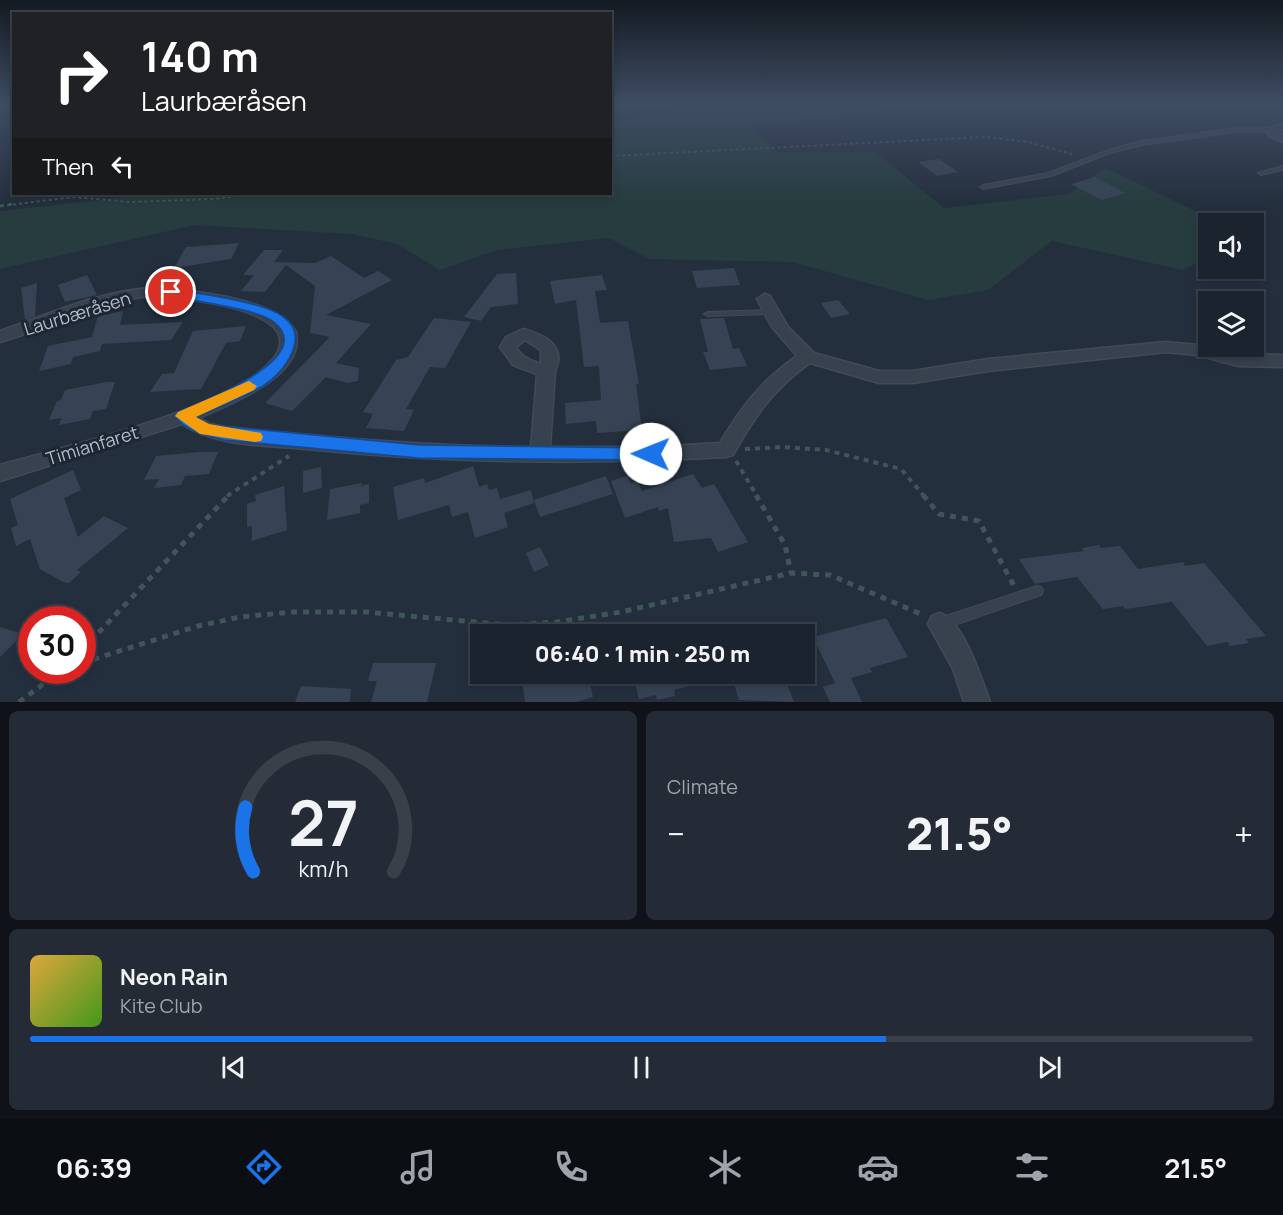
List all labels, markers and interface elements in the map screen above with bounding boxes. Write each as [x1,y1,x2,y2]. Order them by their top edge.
text: 140 m [141,27,259,85]
icon: right [42,36,120,114]
text: Laurbæråsen [141,82,307,119]
icon: left [106,150,139,183]
text: Then [42,152,94,182]
map controls [1198,213,1264,357]
button: sound [1198,213,1264,279]
pin [145,266,196,317]
icon: arrive [154,275,187,308]
street label: Laurbæråsen [21,285,133,341]
button: layers [1198,291,1264,357]
street label: Timianfaret [43,420,141,470]
position arrow [619,422,683,486]
speed limit sign: 30 [18,606,96,684]
text: 06:40 · 1 min · 250 m [535,639,750,669]
text: Climate [667,773,738,800]
text: 27 [288,779,358,865]
text: 21.5° [906,802,1013,864]
text: − [667,811,685,856]
text: + [1234,811,1253,856]
text: km/h [298,855,348,884]
text: Neon Rain [120,962,228,992]
text: Kite Club [120,992,203,1019]
icon: previous [217,1051,250,1084]
icon: pause [625,1051,658,1084]
icon: next [1033,1051,1066,1084]
icon: directions [243,1146,285,1188]
icon: music [397,1146,439,1188]
icon: phone [550,1146,592,1188]
icon: climate [704,1146,746,1188]
icon: car [857,1146,899,1188]
icon: filters [1011,1146,1053,1188]
text: 06:39 [56,1149,132,1186]
text: 21.5° [1164,1149,1227,1186]

